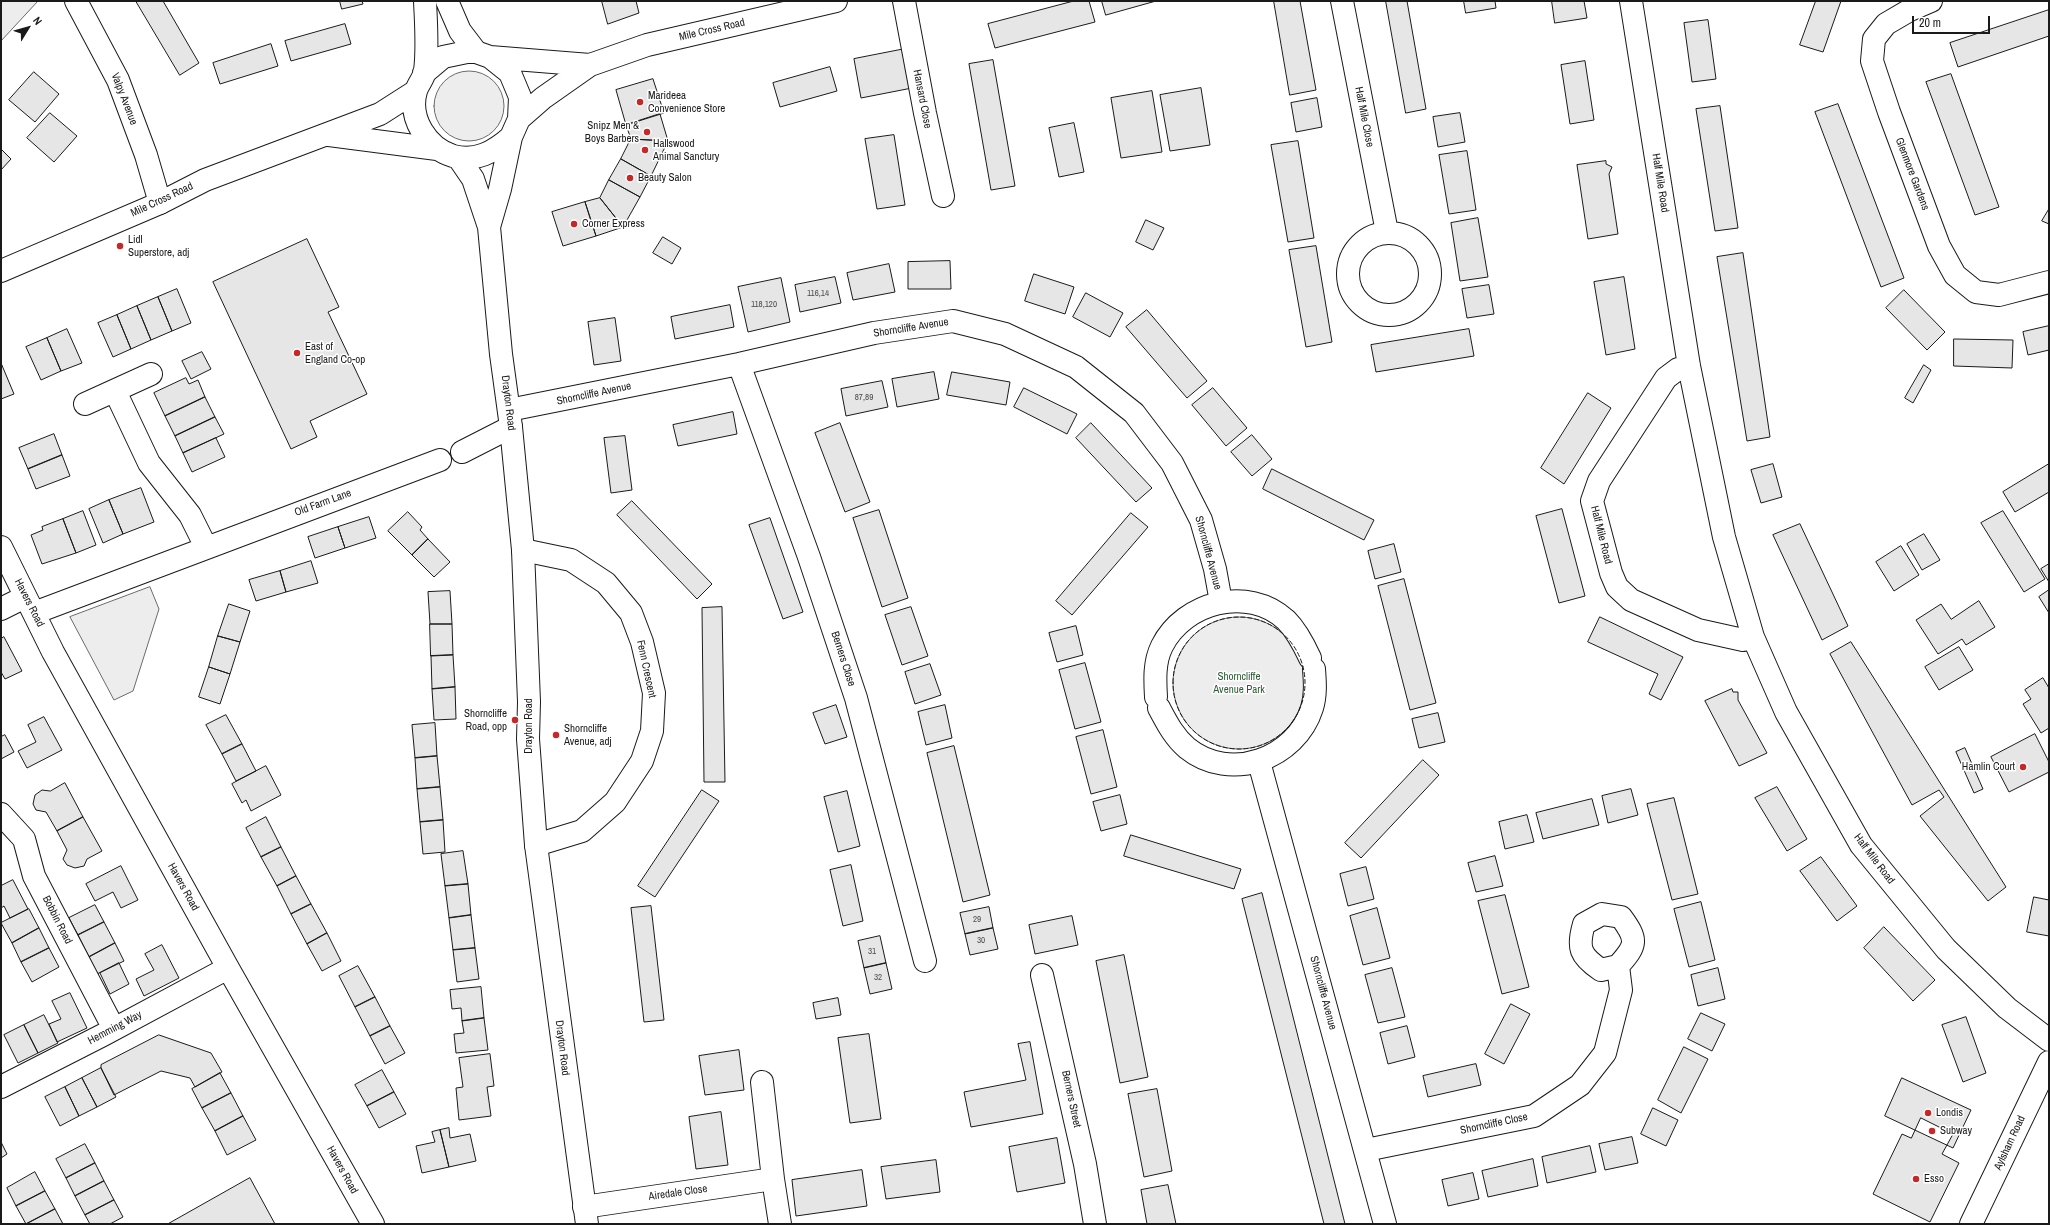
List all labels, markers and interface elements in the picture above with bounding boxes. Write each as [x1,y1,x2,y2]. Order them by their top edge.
north arrow [8,8,48,48]
scale bar [1914,8,1992,34]
text: N [30,14,45,28]
text: 20 m [1919,15,1941,31]
street label: Mile Cross Road [678,16,746,44]
street label: Hansard Close [910,68,934,130]
street label: Valpy Avenue [108,71,140,127]
street label: Half Mile Close [1352,86,1376,148]
place label: Marideea Convenience Store [648,89,725,115]
marker: Marideea Convenience Store [635,97,645,107]
place label: Snipz Men & Boys Barbers [585,119,639,145]
marker: Snipz Men & Boys Barbers [642,127,652,137]
street label: Glenmore Gardens [1892,136,1932,212]
place label: Hallswood Animal Sanctury [653,137,719,163]
marker: Hallswood Animal Sanctury [640,145,650,155]
street label: Half Mile Road [1649,153,1671,213]
place label: Beauty Salon [638,171,692,185]
marker: Beauty Salon [625,173,635,183]
street label: Mile Cross Road [129,180,195,220]
place label: Corner Express [582,217,645,231]
marker: Corner Express [569,219,579,229]
place label: Lidl Superstore, adj [128,233,189,259]
marker: Lidl Superstore, adj [115,241,125,251]
house number: 116,14 [807,289,829,299]
house number: 118,120 [751,300,777,310]
street label: Shorncliffe Avenue [872,316,950,340]
place label: East of England Co-op [305,340,365,366]
marker: East of England Co-op [292,348,302,358]
street label: Drayton Road [498,375,518,431]
street label: Shorncliffe Avenue [556,380,632,408]
house number: 87,89 [855,393,873,403]
street label: Old Farm Lane [293,487,353,519]
street label: Half Mile Road [1587,504,1615,566]
street label: Shorncliffe Avenue [1192,515,1224,591]
street label: Havers Road [11,577,47,629]
street label: Berners Close [828,630,858,688]
street label: Fenn Crescent [633,639,659,699]
park label: Shorncliffe Avenue Park [1213,670,1265,696]
street label: Drayton Road [522,698,536,754]
place label: Shorncliffe Road, opp [464,707,507,733]
marker: Shorncliffe Road, opp [510,715,520,725]
place label: Shorncliffe Avenue, adj [564,722,611,748]
marker: Shorncliffe Avenue, adj [551,730,561,740]
place label: Hamlin Court [1962,760,2015,774]
marker: Hamlin Court [2018,762,2028,772]
street label: Half Mile Road [1851,831,1897,887]
street label: Havers Road [164,861,202,913]
street label: Bobbin Road [39,894,75,946]
house number: 29 [973,915,981,925]
house number: 30 [977,936,985,946]
house number: 31 [868,947,876,957]
street label: Shorncliffe Avenue [1307,955,1339,1031]
house number: 32 [874,973,882,983]
street label: Hemming Way [86,1008,144,1048]
street label: Drayton Road [552,1020,572,1076]
street label: Berners Street [1058,1069,1084,1129]
place label: Londis [1936,1106,1963,1120]
marker: Londis [1923,1108,1933,1118]
street label: Shorncliffe Close [1459,1110,1529,1138]
street label: Aylsham Road [1992,1114,2028,1172]
place label: Subway [1940,1124,1972,1138]
marker: Subway [1927,1126,1937,1136]
street label: Havers Road [323,1144,361,1196]
place label: Esso [1924,1172,1944,1186]
marker: Esso [1911,1174,1921,1184]
street label: Airedale Close [648,1182,708,1204]

